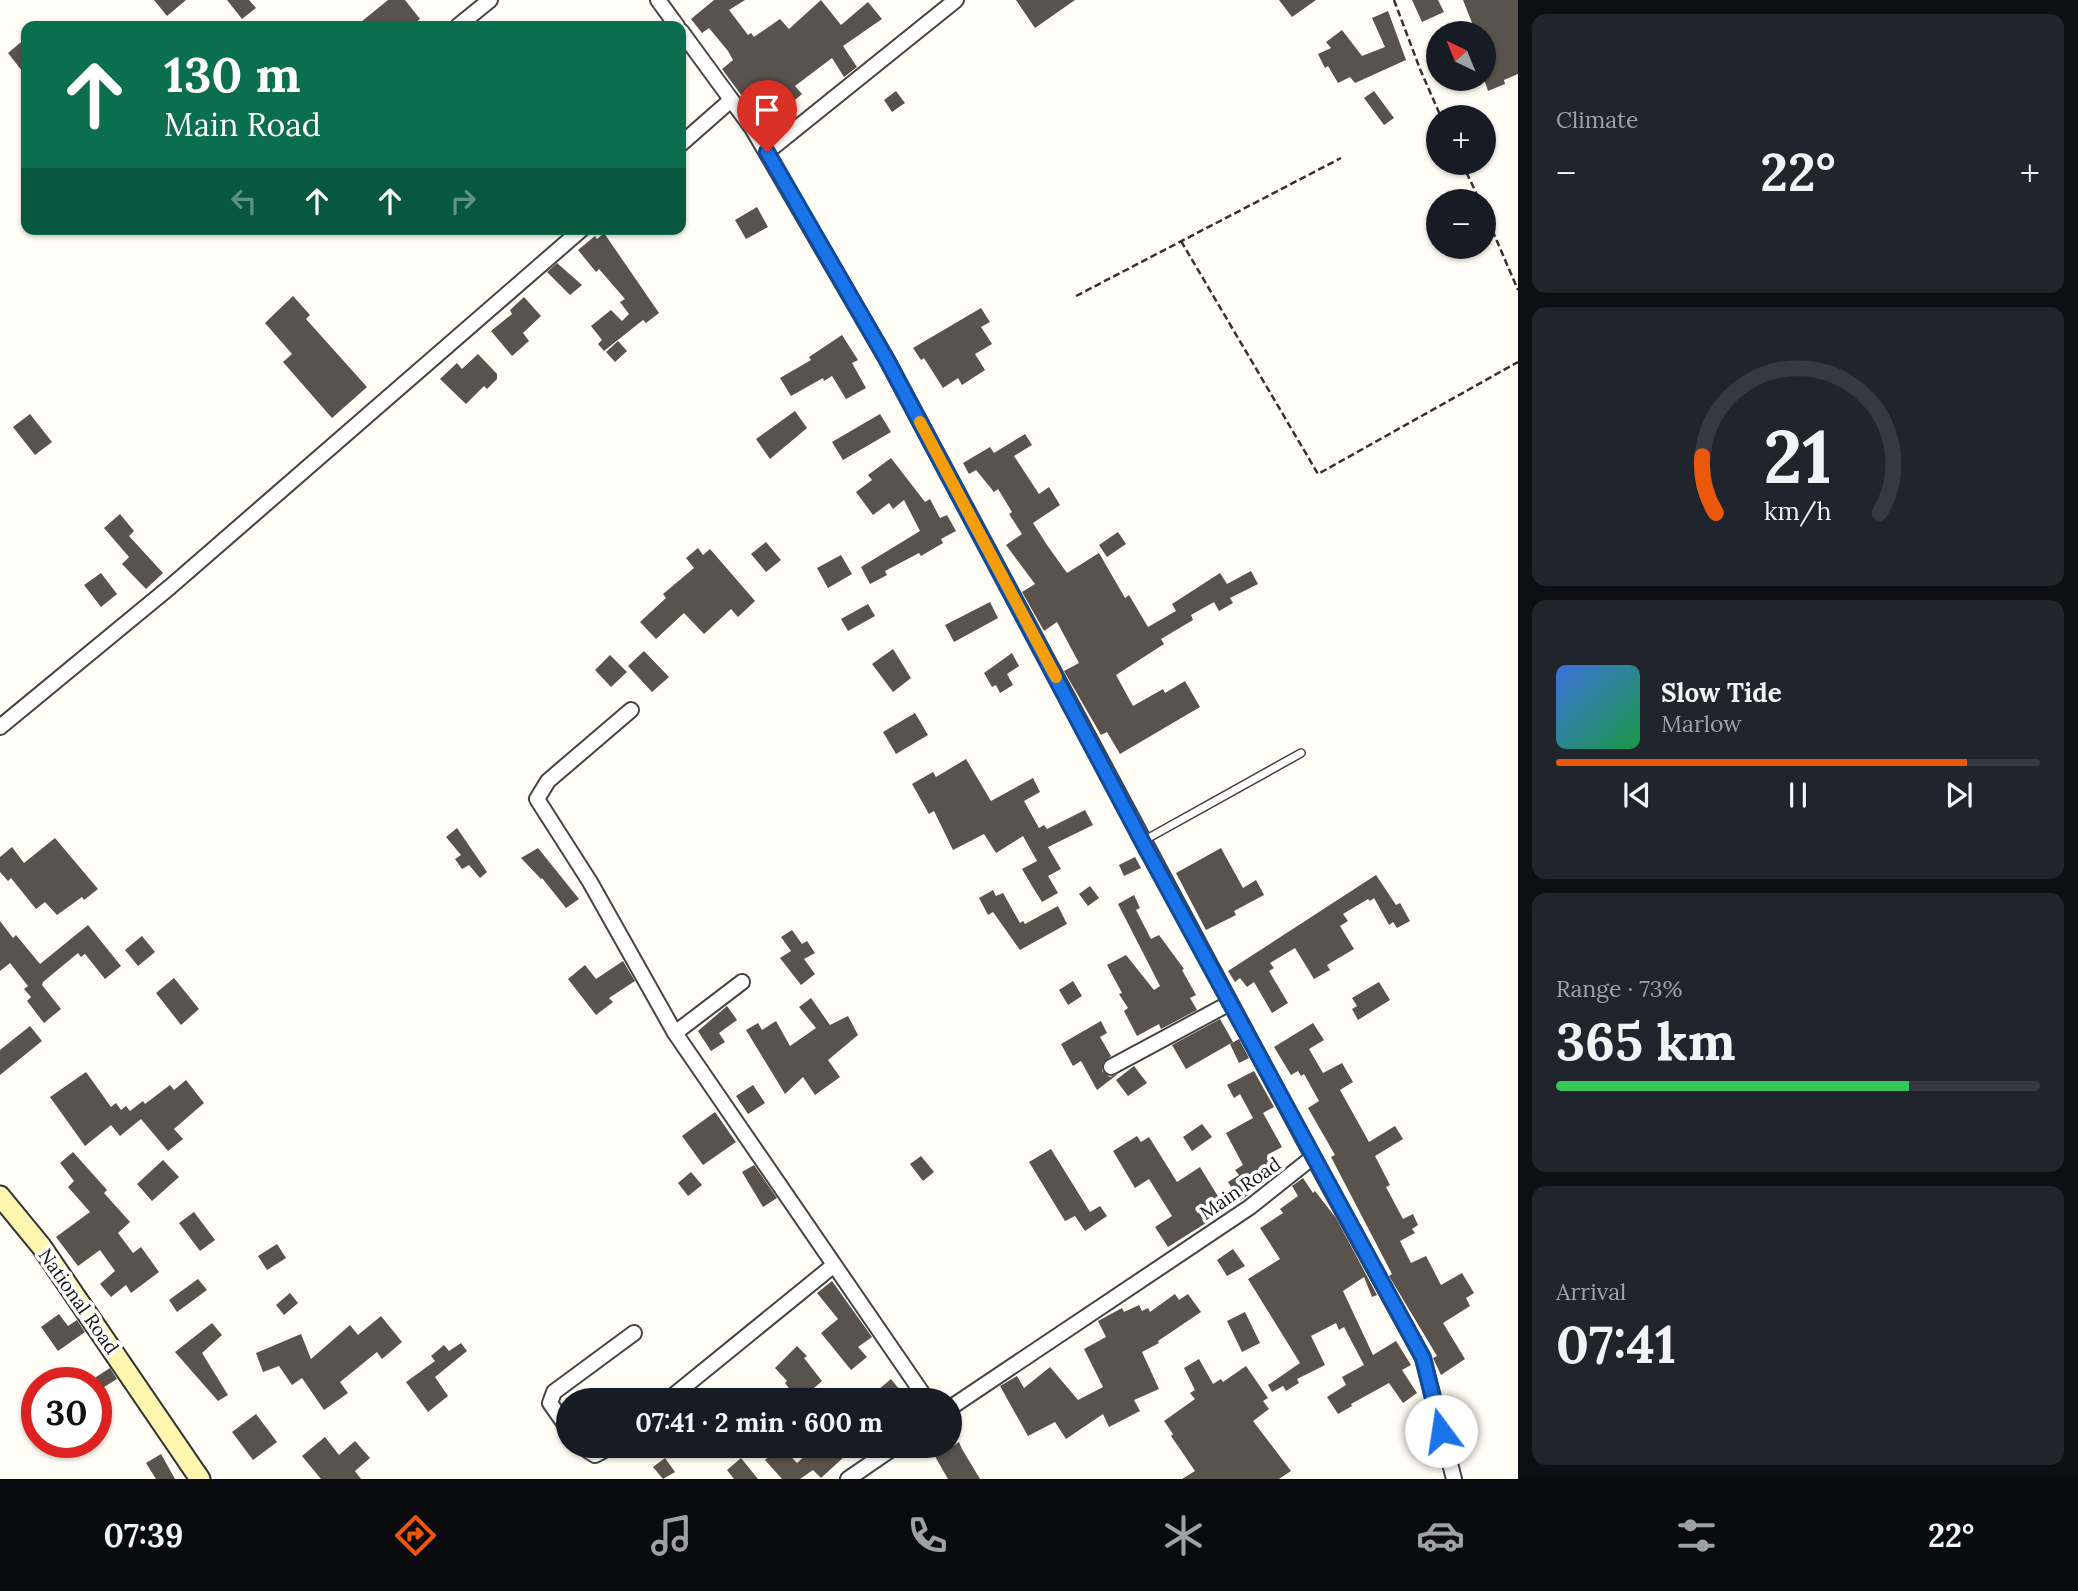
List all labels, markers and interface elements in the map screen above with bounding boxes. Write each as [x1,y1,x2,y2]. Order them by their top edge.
north arrow [1426,21,1496,91]
map controls [1426,21,1496,259]
text: 130 m [164,43,300,105]
icon: ahead [49,49,140,140]
pin [737,80,797,152]
icon: arrive [748,91,786,129]
text: Main Road [164,104,321,145]
button: + [1426,105,1496,175]
text: Climate [1556,105,1638,134]
text: 22° [1760,139,1836,205]
text: − [1556,149,1576,197]
text: + [2020,149,2040,197]
icon: left [225,182,263,220]
icon: ahead [298,182,336,220]
icon: ahead [371,182,409,220]
icon: right [444,182,482,220]
button: − [1426,189,1496,259]
text: 21 [1764,410,1832,503]
text: km/h [1764,494,1832,526]
text: Slow Tide [1661,676,1782,709]
text: Marlow [1661,709,1742,738]
icon: previous [1618,776,1656,814]
icon: pause [1779,776,1817,814]
icon: next [1940,776,1978,814]
text: Range · 73% [1556,974,1683,1003]
text: 365 km [1556,1008,1736,1074]
street label: Main Road [1195,1151,1285,1225]
street label: National Road [34,1244,124,1358]
text: Arrival [1556,1277,1626,1306]
text: 07:41 [1556,1311,1676,1377]
speed limit sign: 30 [21,1367,112,1458]
position arrow [1404,1394,1478,1468]
text: 07:41 · 2 min · 600 m [635,1406,883,1439]
icon: directions [391,1511,440,1560]
icon: music [647,1511,696,1560]
icon: phone [903,1511,952,1560]
icon: climate [1159,1511,1208,1560]
icon: car [1416,1511,1465,1560]
icon: filters [1672,1511,1721,1560]
text: 07:39 [104,1515,183,1556]
text: 22° [1928,1515,1974,1556]

